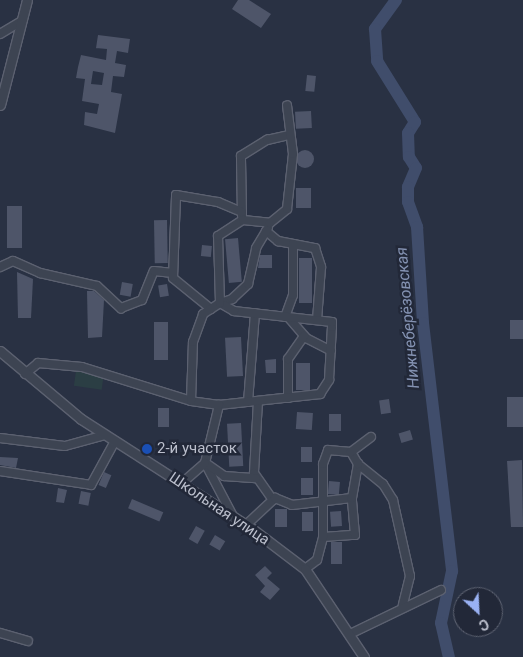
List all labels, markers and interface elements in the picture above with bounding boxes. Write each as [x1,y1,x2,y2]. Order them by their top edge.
water label: Нижнеберёзовская [392,246,424,390]
place label: 2-й участок [157,440,237,458]
marker: 2-й участок [141,443,153,455]
street label: Школьная улица [165,469,273,549]
north arrow [453,587,503,637]
text: С [476,615,491,634]

